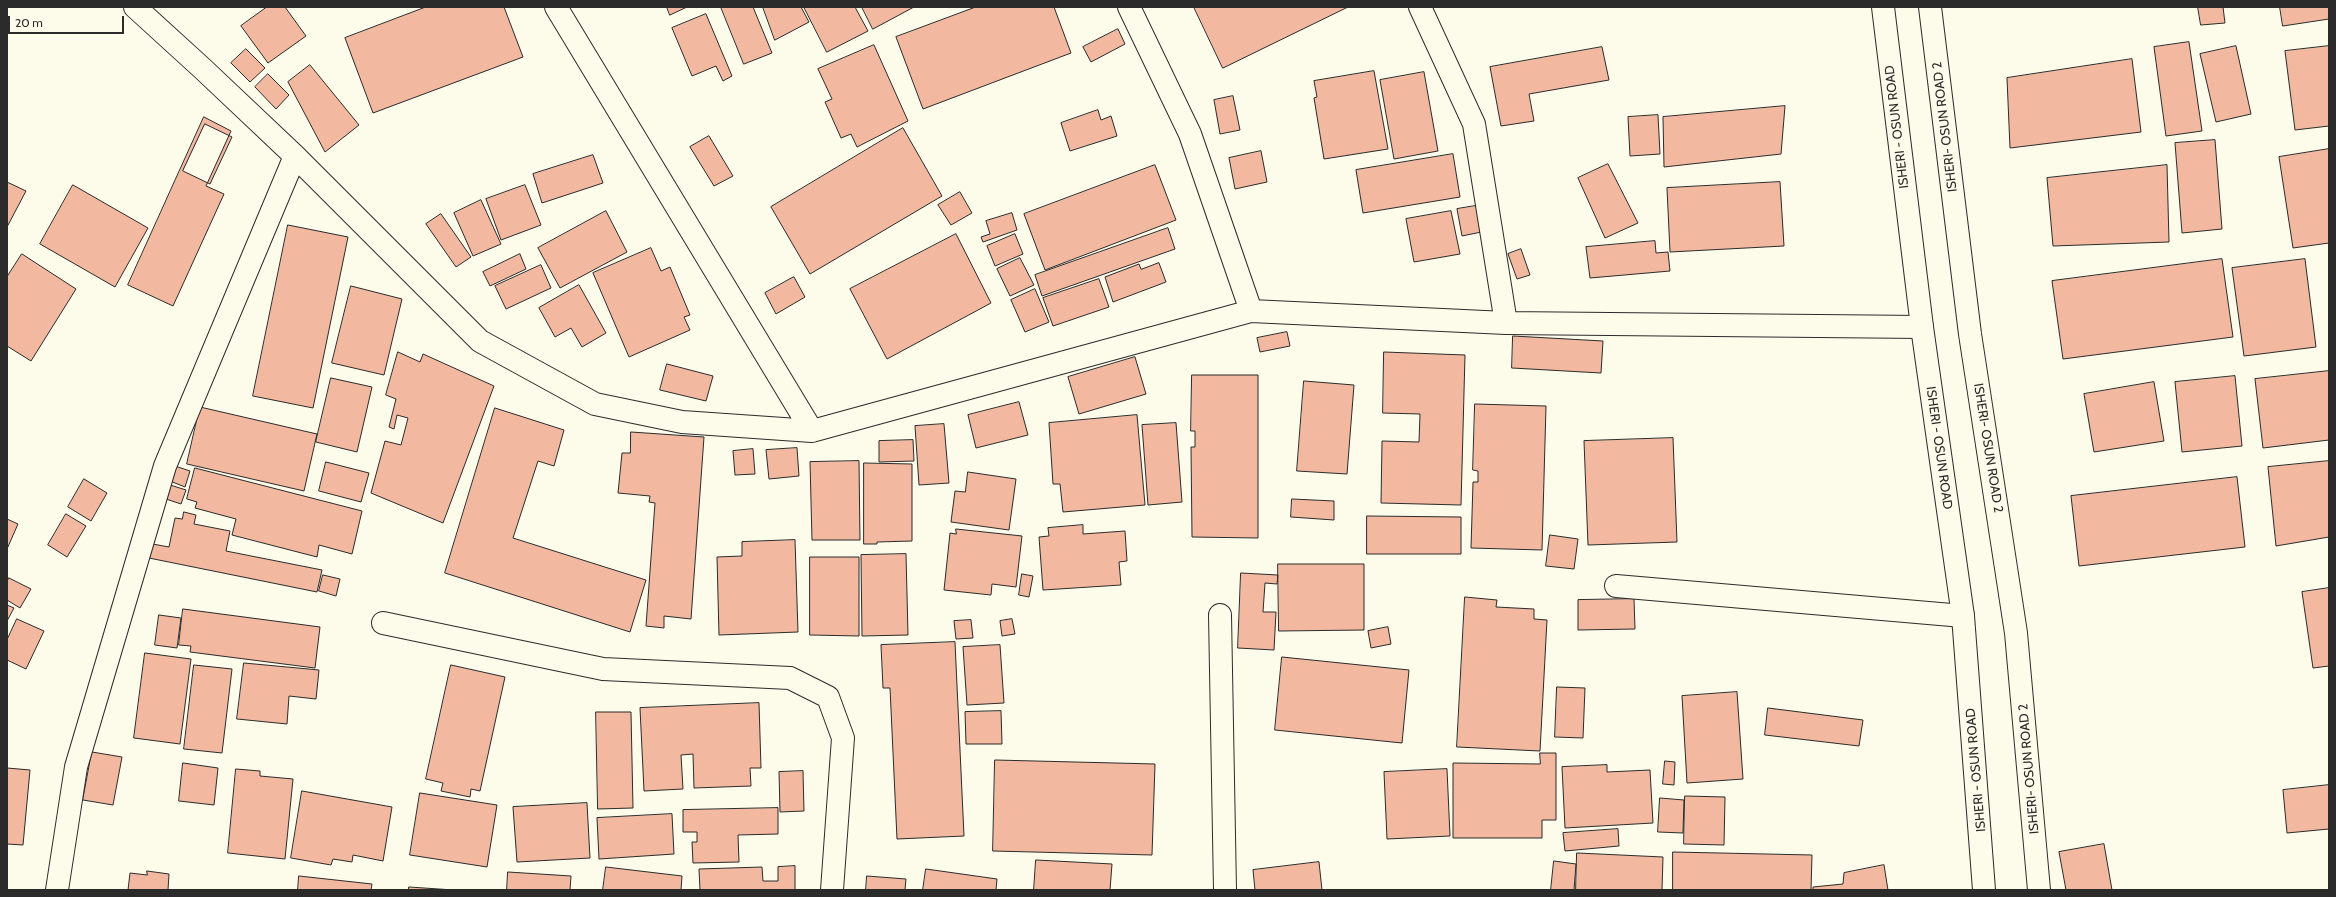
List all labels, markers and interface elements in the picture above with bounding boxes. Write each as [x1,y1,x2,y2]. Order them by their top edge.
scale bar [10,8,126,34]
text: 20 m [15,15,43,30]
street label: ISHERI- OSUN ROAD 2 [1929,61,1961,193]
street label: ISHERI - OSUN ROAD [1882,64,1912,190]
street label: ISHERI- OSUN ROAD 2 [1970,382,2006,514]
street label: ISHERI - OSUN ROAD [1923,385,1955,511]
street label: ISHERI- OSUN ROAD 2 [2016,703,2042,835]
street label: ISHERI - OSUN ROAD [1963,708,1989,832]

